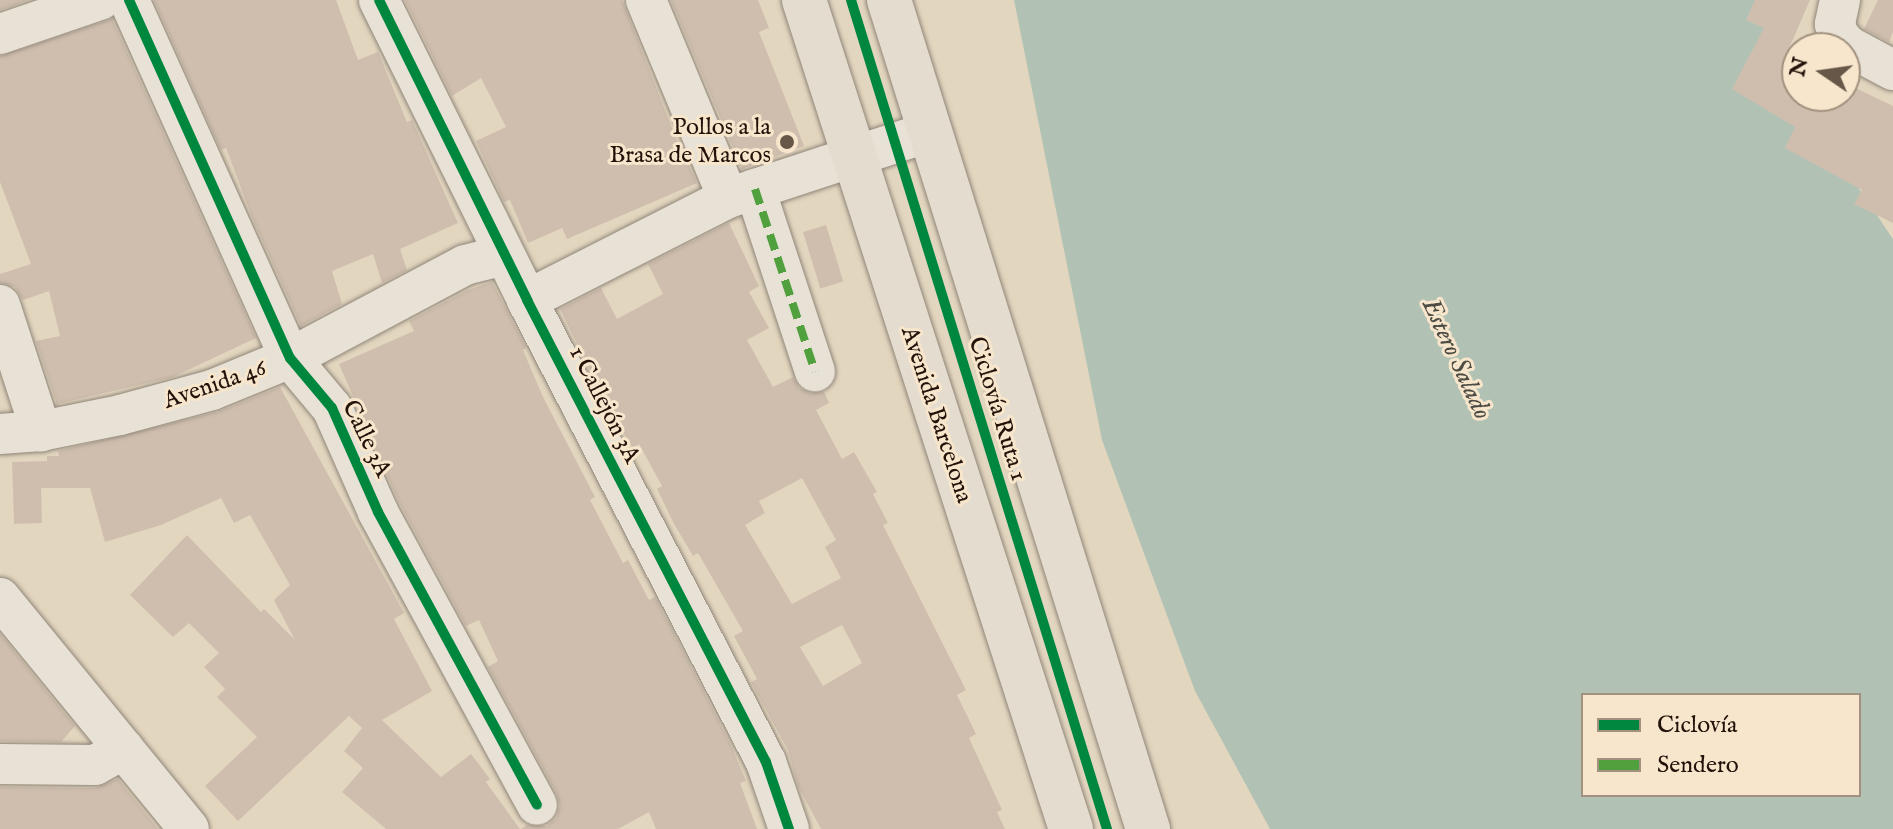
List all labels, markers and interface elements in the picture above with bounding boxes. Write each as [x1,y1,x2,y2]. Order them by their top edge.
north arrow [1781,32,1861,112]
text: N [1784,55,1815,79]
place label: Pollos a la Brasa de Marcos [609,114,771,170]
marker: Pollos a la Brasa de Marcos [778,133,796,151]
water label: Estero Salado [1414,293,1498,425]
street label: Avenida Barcelona [894,323,978,507]
street label: Ciclovía Ruta 1 [961,334,1033,484]
street label: 1 Callejón 3A [562,342,646,468]
street label: Avenida 46 [160,354,270,416]
street label: Calle 3A [335,396,397,482]
legend [1581,693,1861,797]
text: Ciclovía [1657,710,1737,741]
text: Sendero [1657,750,1739,781]

